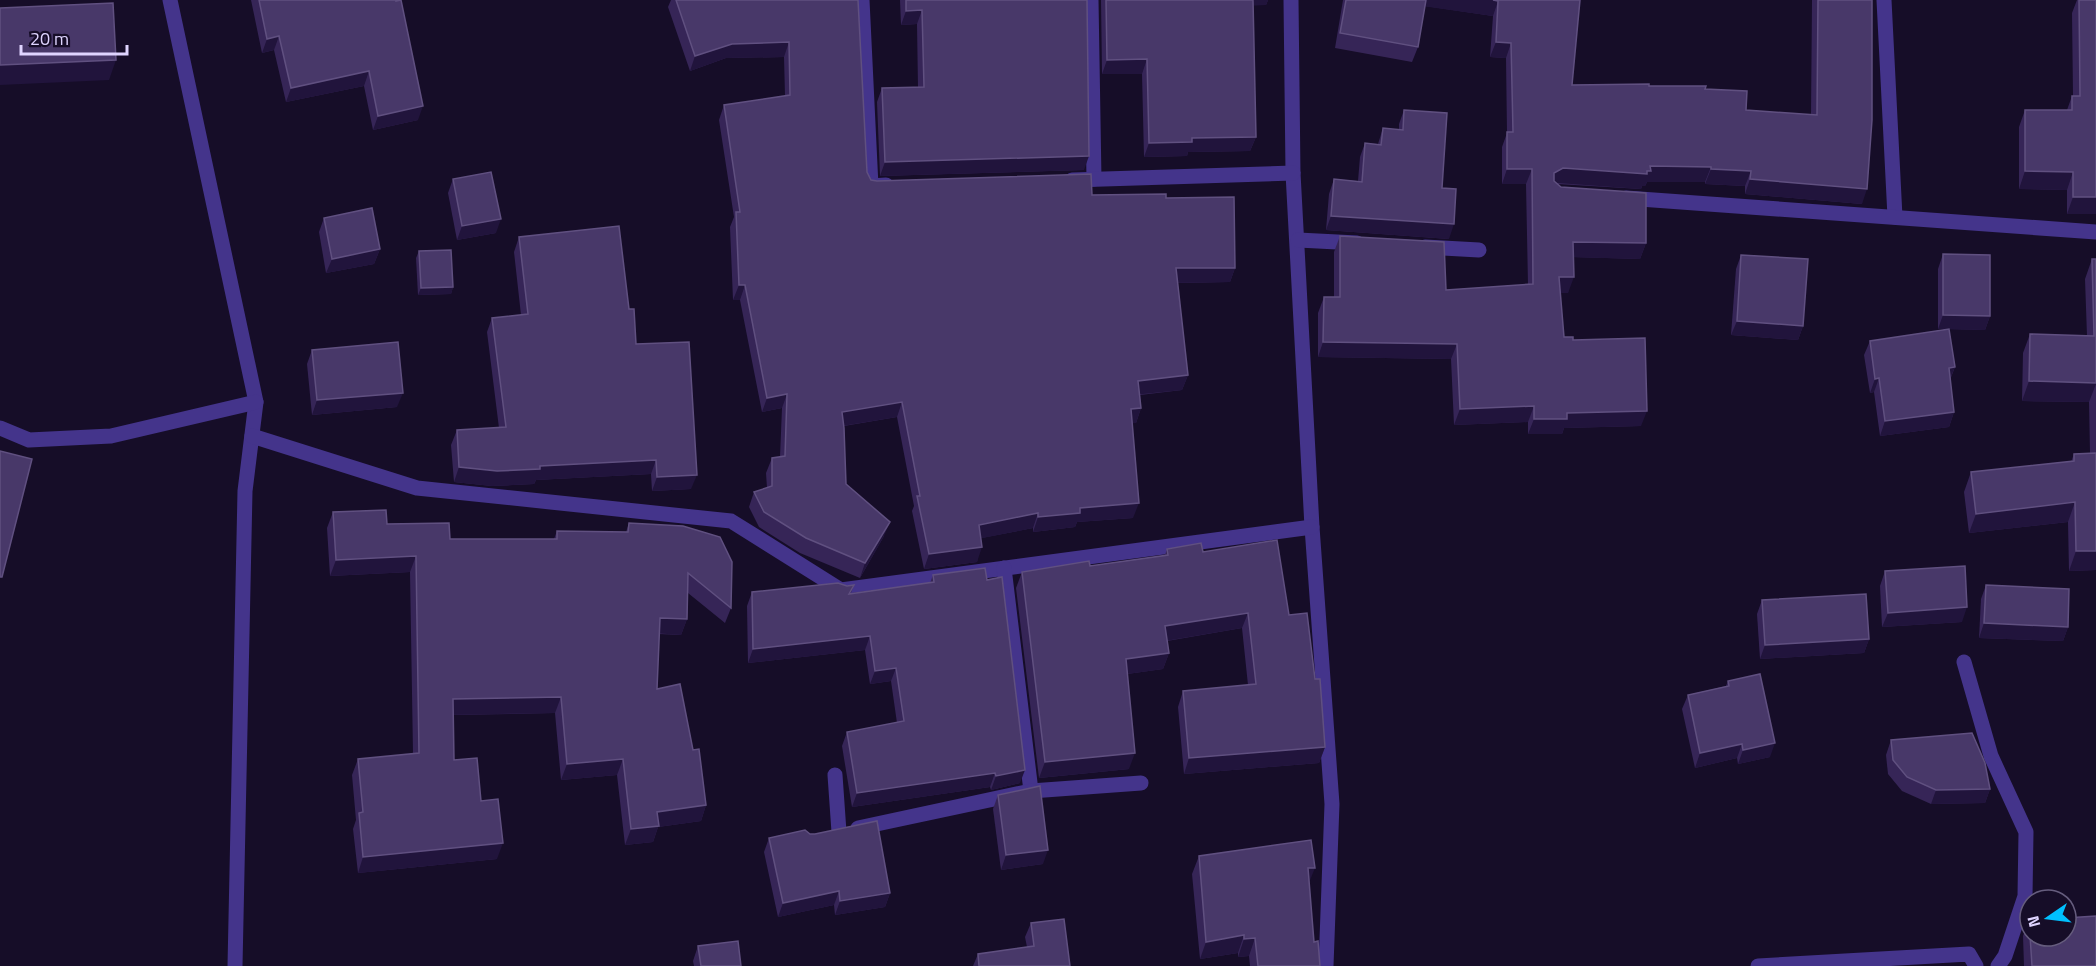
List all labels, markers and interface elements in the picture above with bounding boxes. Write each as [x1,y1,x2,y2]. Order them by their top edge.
scale bar [21,18,128,56]
text: 20 m [30,25,69,52]
north arrow [2018,888,2078,948]
text: N [2020,913,2046,930]

